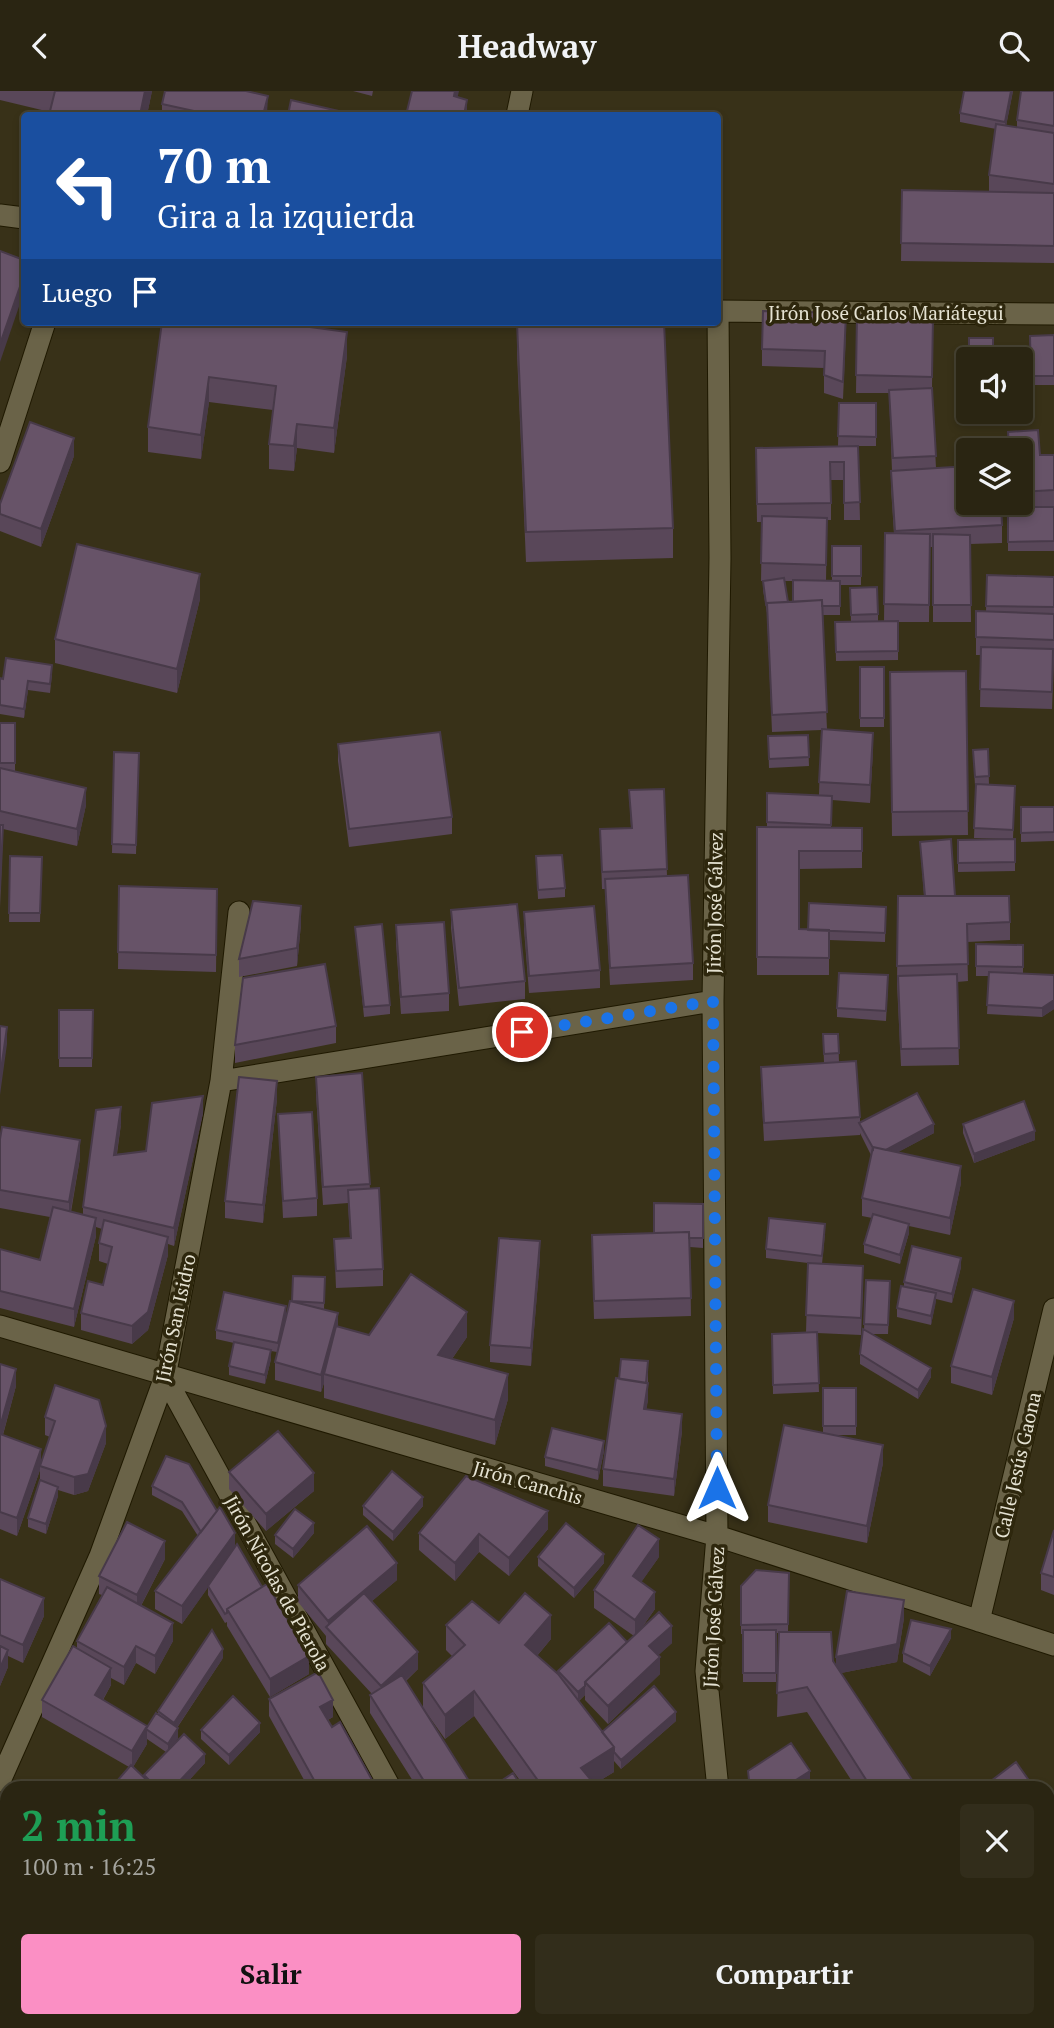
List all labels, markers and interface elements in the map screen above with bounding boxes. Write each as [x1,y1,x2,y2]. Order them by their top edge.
text: Headway [458,25,596,67]
icon: back [21,27,59,65]
icon: search [995,27,1033,65]
text: 70 m [157,132,271,197]
icon: left [42,140,133,231]
text: Gira a la izquierda [157,195,415,237]
icon: arrive [126,273,164,311]
text: Luego [42,275,112,309]
street label: Jirón José Carlos Mariátegui [768,300,1004,325]
map controls [956,347,1033,515]
button: sound [956,347,1033,424]
button: layers [956,438,1033,515]
street label: Jirón José Gálvez [700,832,728,974]
pin [492,1002,552,1062]
icon: arrive [503,1013,541,1051]
street label: Jirón San Isidro [149,1252,201,1384]
street label: Calle Jesús Gaona [988,1389,1046,1541]
position arrow [680,1451,754,1525]
street label: Jirón Canchis [470,1454,586,1510]
street label: Jirón Nicolas de Pierola [219,1491,337,1676]
street label: Jirón José Gálvez [697,1546,729,1688]
text: 2 min [21,1797,136,1853]
button: close [960,1804,1034,1878]
text: 100 m · 16:25 [21,1851,156,1882]
button: Salir [21,1934,521,2014]
button: Compartir [535,1934,1034,2014]

